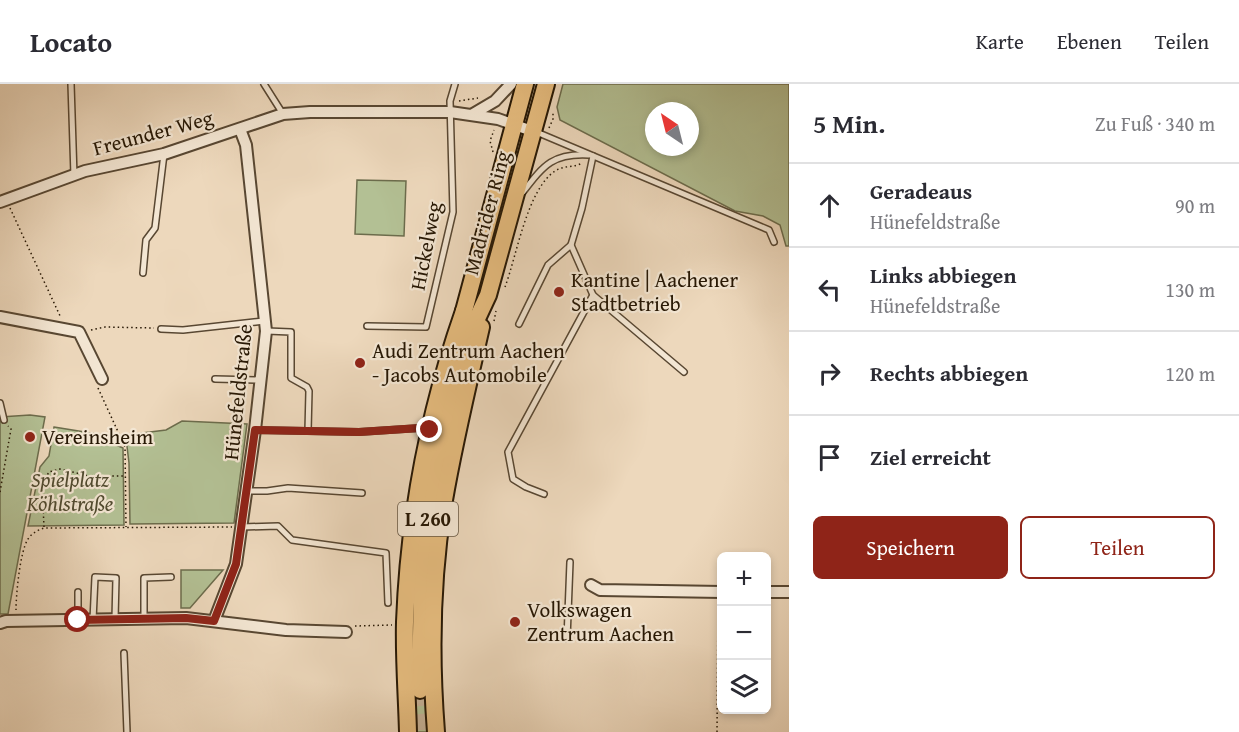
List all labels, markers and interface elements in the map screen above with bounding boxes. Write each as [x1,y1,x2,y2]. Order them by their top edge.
text: Locato [30,21,112,62]
text: Karte [976,26,1024,57]
text: Ebenen [1057,26,1122,57]
text: Teilen [1155,26,1209,57]
street label: Freunder Weg [89,101,217,163]
north arrow [645,102,699,156]
text: 5 Min. [813,104,885,143]
text: Zu Fuß · 340 m [1095,109,1215,138]
street label: Madrider Ring [455,147,518,278]
text: Geradeaus [870,175,972,207]
icon: ahead [813,189,846,222]
text: 90 m [1175,191,1215,220]
street label: Hickelweg [402,198,449,293]
text: Hünefeldstraße [870,207,1000,236]
text: Links abbiegen [870,259,1016,291]
place label: Kantine | Aachener Stadtbetrieb [571,264,738,319]
icon: left [813,273,846,306]
text: 130 m [1165,275,1215,304]
marker: Kantine | Aachener Stadtbetrieb [552,285,566,299]
text: Hünefeldstraße [870,291,1000,320]
street label: Hünefeldstraße [215,322,260,462]
place label: Audi Zentrum Aachen - Jacobs Automobile [372,335,565,390]
marker: Audi Zentrum Aachen - Jacobs Automobile [353,356,367,370]
icon: right [813,357,846,390]
text: Rechts abbiegen [870,357,1028,389]
text: 120 m [1165,359,1215,388]
route end [416,416,442,442]
place label: Vereinsheim [42,421,153,452]
marker: Vereinsheim [23,430,37,444]
icon: arrive [813,441,846,474]
text: Ziel erreicht [870,441,991,473]
park label: Spielplatz Köhlstraße [26,464,113,519]
road number: L 260 [398,502,458,536]
button: Speichern [813,516,1008,579]
button: Teilen [1020,516,1215,579]
map controls [717,552,771,714]
button: + [717,552,771,606]
place label: Volkswagen Zentrum Aachen [527,594,674,649]
route start [64,606,90,632]
button: − [717,606,771,660]
marker: Volkswagen Zentrum Aachen [508,615,522,629]
button: layers [717,660,771,714]

